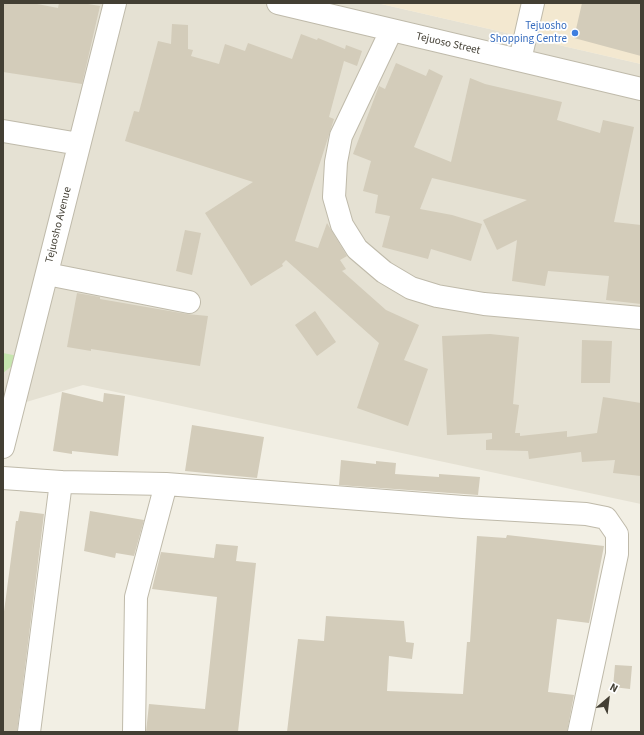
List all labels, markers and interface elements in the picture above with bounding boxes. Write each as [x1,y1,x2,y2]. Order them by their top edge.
place label: Tejuosho Shopping Centre [490,20,567,46]
marker: Tejuosho Shopping Centre [570,28,580,38]
street label: Tejuoso Street [415,30,481,58]
street label: Tejuosho Avenue [43,186,75,264]
north arrow [588,679,628,719]
text: N [607,680,621,696]

